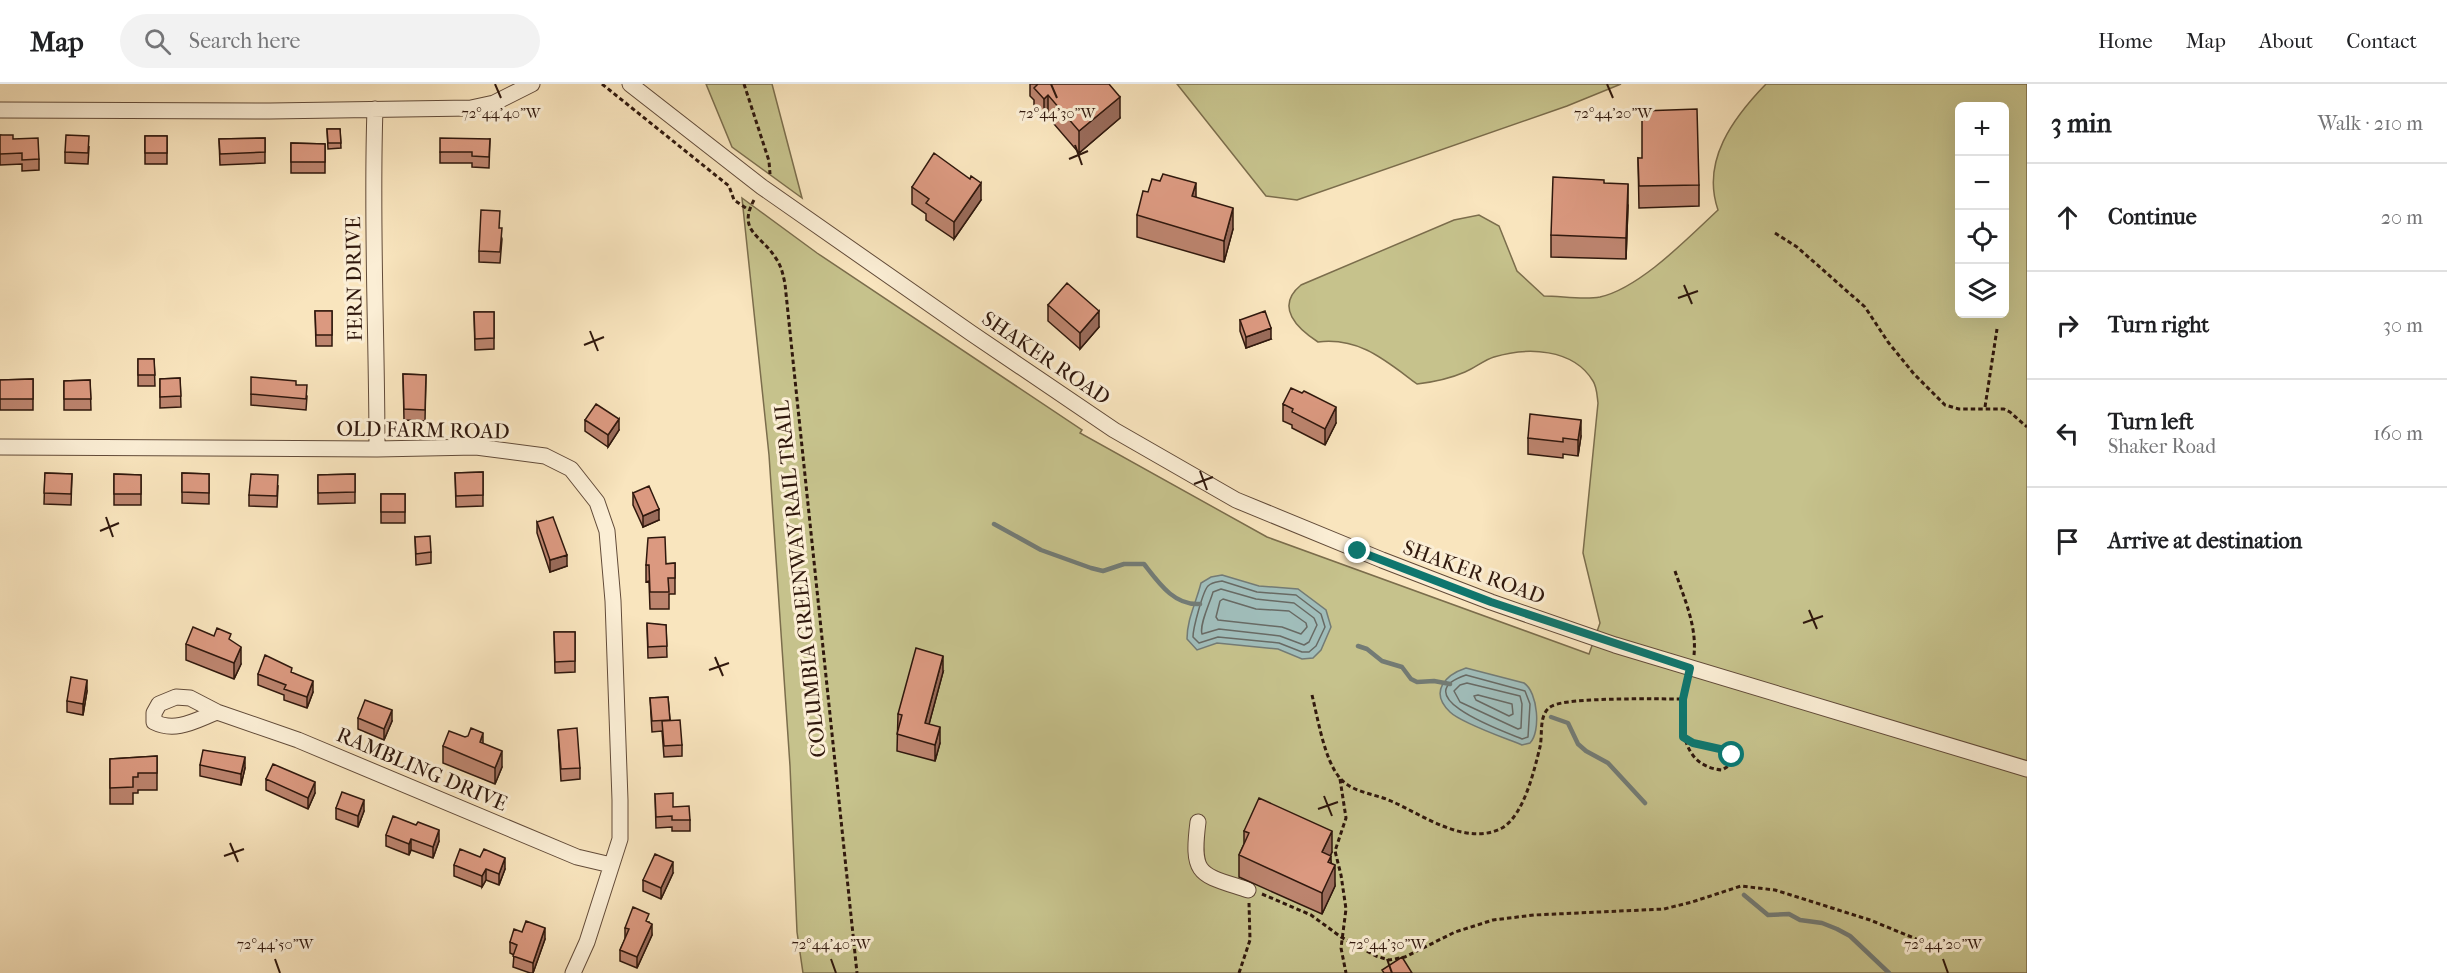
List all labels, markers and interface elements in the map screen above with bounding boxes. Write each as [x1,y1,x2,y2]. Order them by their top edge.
search box [120,14,540,68]
text: Map [30,25,84,58]
icon: search [141,25,174,58]
text: Search here [189,28,300,54]
text: Home [2098,29,2153,53]
text: Map [2186,29,2226,53]
text: About [2259,29,2313,53]
text: Contact [2346,29,2417,53]
map controls [1955,102,2009,318]
button: + [1955,102,2009,156]
text: 72°44'40"W [461,104,542,122]
text: 72°44'30"W [1019,104,1096,122]
text: 72°44'20"W [1574,104,1653,122]
text: 3 min [2051,108,2112,139]
text: Walk · 210 m [2318,112,2423,135]
button: − [1955,156,2009,210]
icon: ahead [2051,201,2084,234]
text: Continue [2108,204,2197,230]
text: 20 m [2381,206,2423,229]
button: locate [1955,210,2009,264]
street label: FERN DRIVE [341,216,367,342]
button: layers [1955,264,2009,318]
street label: SHAKER ROAD [977,306,1115,410]
icon: right [2051,309,2084,342]
text: Turn right [2108,312,2209,338]
text: 30 m [2383,314,2423,337]
street label: COLUMBIA GREENWAY RAIL TRAIL [769,399,831,759]
text: Turn left [2108,409,2194,435]
street label: OLD FARM ROAD [336,416,510,444]
icon: left [2051,417,2084,450]
text: 160 m [2373,422,2423,445]
text: Shaker Road [2108,435,2216,458]
icon: arrive [2051,525,2084,558]
text: Arrive at destination [2108,528,2302,554]
street label: SHAKER ROAD [1400,535,1548,609]
route end [1344,537,1370,563]
street label: RAMBLING DRIVE [333,722,511,816]
route start [1718,741,1744,767]
text: 72°44'50"W [237,935,315,953]
text: 72°44'40"W [791,935,872,953]
text: 72°44'30"W [1349,935,1426,953]
text: 72°44'20"W [1904,935,1983,953]

